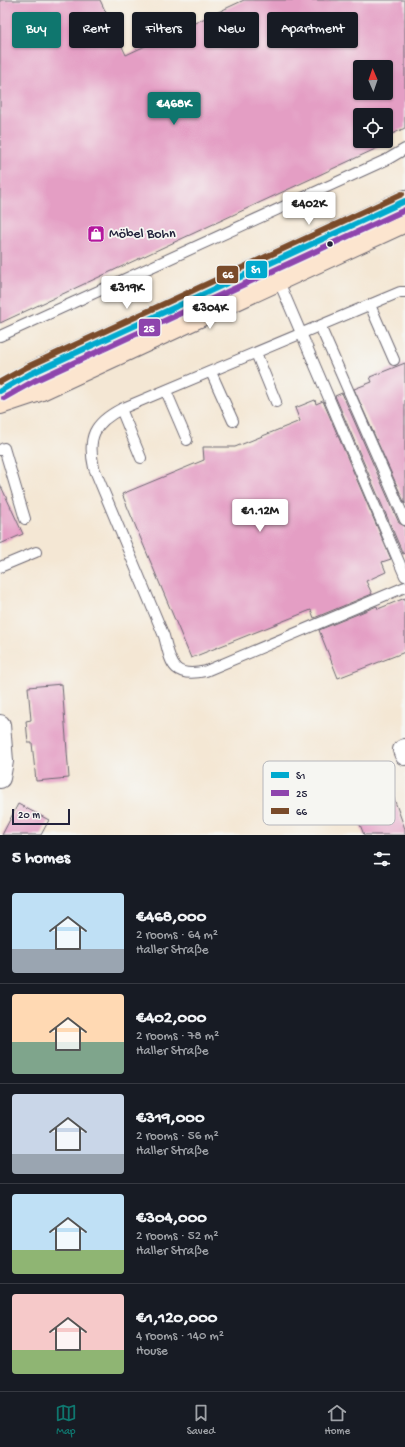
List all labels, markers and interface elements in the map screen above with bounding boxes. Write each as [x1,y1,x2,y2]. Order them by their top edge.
chip: Buy [12,12,61,48]
chip: Rent [69,12,124,48]
chip: Filters [132,12,196,48]
chip: New [204,12,259,48]
chip: Apartment [267,12,358,48]
north arrow [353,60,393,100]
map controls [353,60,393,148]
pin: €468K [146,92,202,126]
text: €468K [157,97,191,112]
button: locate [353,108,393,148]
pin: €402K [281,192,337,226]
text: €402K [292,197,326,212]
shop icon: Möbel Bohn [86,224,106,244]
place label: Möbel Bohn [109,226,176,243]
unlabelled marker [325,239,335,249]
line badge: S1 [245,260,268,279]
line badge: 66 [216,265,239,284]
text: S1 [251,265,261,277]
text: 66 [222,270,234,282]
pin: €319K [99,276,155,310]
text: €319K [110,281,144,296]
pin: €304K [182,296,238,330]
text: €304K [192,301,228,316]
line badge: 25 [138,318,161,337]
text: 25 [143,324,155,336]
pin: €1.12M [227,499,293,533]
text: €1.12M [241,504,279,519]
legend [263,761,395,825]
text: S1 [296,771,306,783]
text: 25 [296,789,307,801]
scale bar [12,807,70,826]
text: 66 [296,807,308,819]
text: 20 m [18,810,40,822]
icon: filters [371,848,393,870]
text: 5 homes [12,849,70,869]
text: €468,000 [136,908,206,928]
icon: home [44,909,92,957]
text: 2 rooms · 64 m² [136,928,218,943]
text: Haller Straße [136,943,209,958]
text: €402,000 [136,1009,206,1029]
icon: home [44,1010,92,1058]
text: 2 rooms · 78 m² [136,1029,219,1044]
text: Haller Straße [136,1044,209,1059]
text: €319,000 [136,1109,205,1129]
icon: home [44,1110,92,1158]
text: 2 rooms · 56 m² [136,1129,219,1144]
text: Haller Straße [136,1144,209,1159]
text: €304,000 [136,1209,207,1229]
icon: home [44,1210,92,1258]
text: 2 rooms · 52 m² [136,1229,218,1244]
text: Haller Straße [136,1244,209,1259]
text: €1,120,000 [136,1309,217,1329]
icon: home [44,1310,92,1358]
text: 4 rooms · 140 m² [136,1329,224,1344]
text: House [136,1344,168,1359]
tab: Map [55,1402,77,1438]
tab: Saved [187,1402,215,1438]
tab: Home [325,1402,350,1438]

